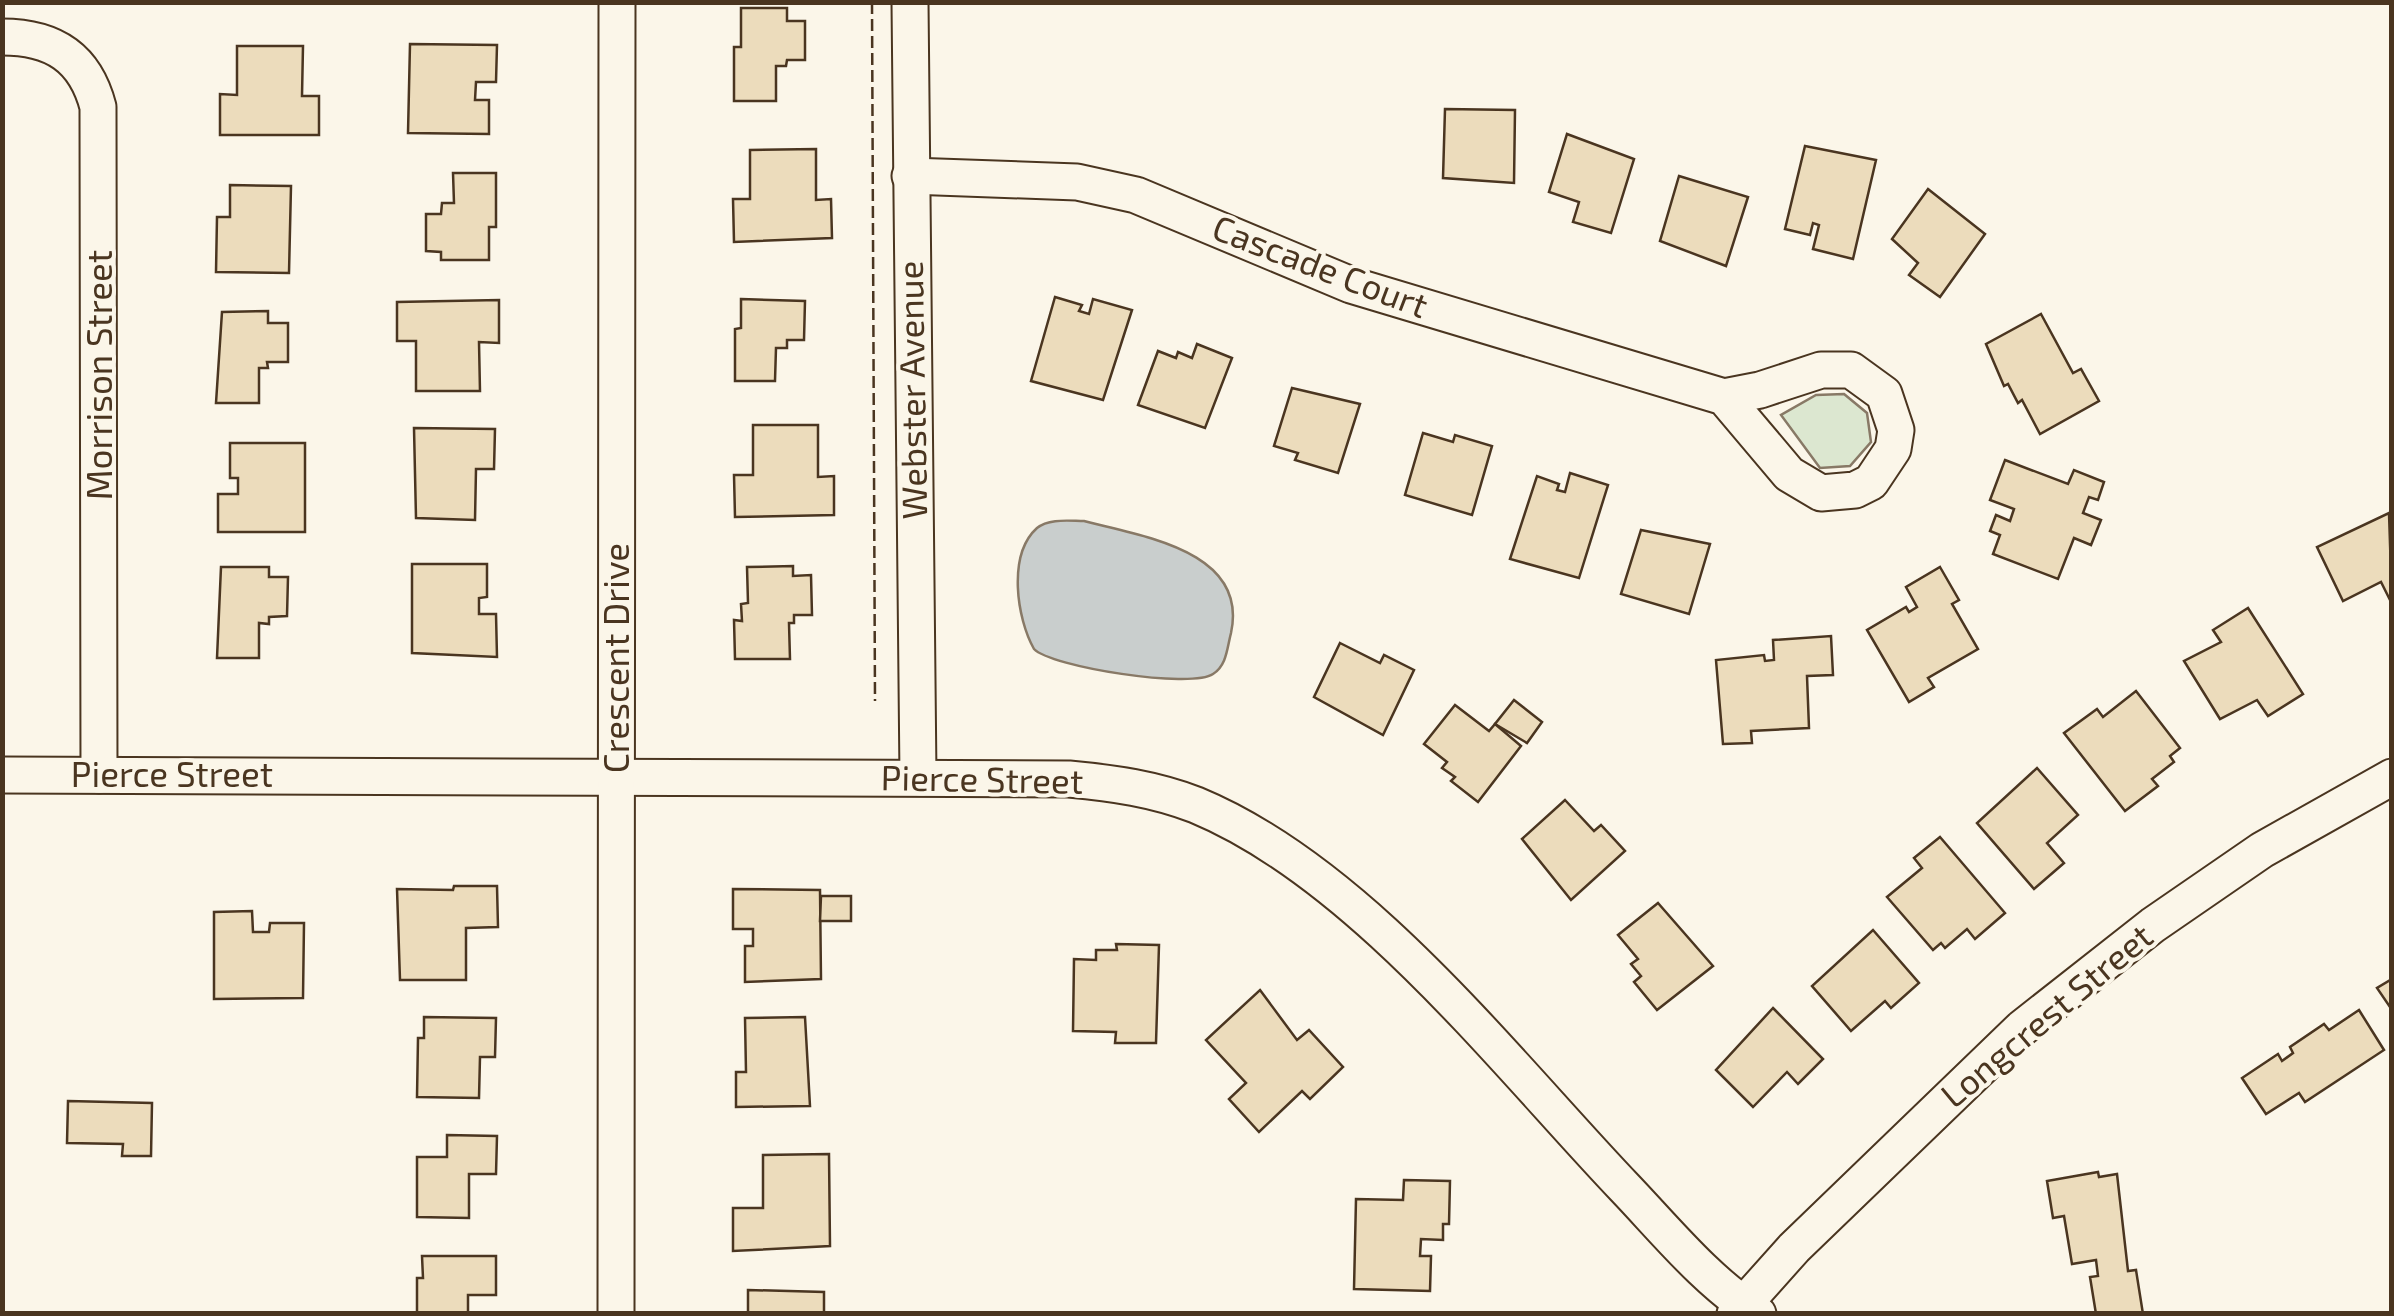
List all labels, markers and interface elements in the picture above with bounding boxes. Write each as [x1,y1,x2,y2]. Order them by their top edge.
street label: Cascade Court [1207,205,1434,325]
street label: Morrison Street [77,250,119,500]
street label: Webster Avenue [888,260,934,520]
street label: Crescent Drive [594,543,636,773]
street label: Pierce Street [71,752,273,794]
street label: Pierce Street [880,755,1084,801]
street label: Longcrest Street [1931,914,2160,1115]

